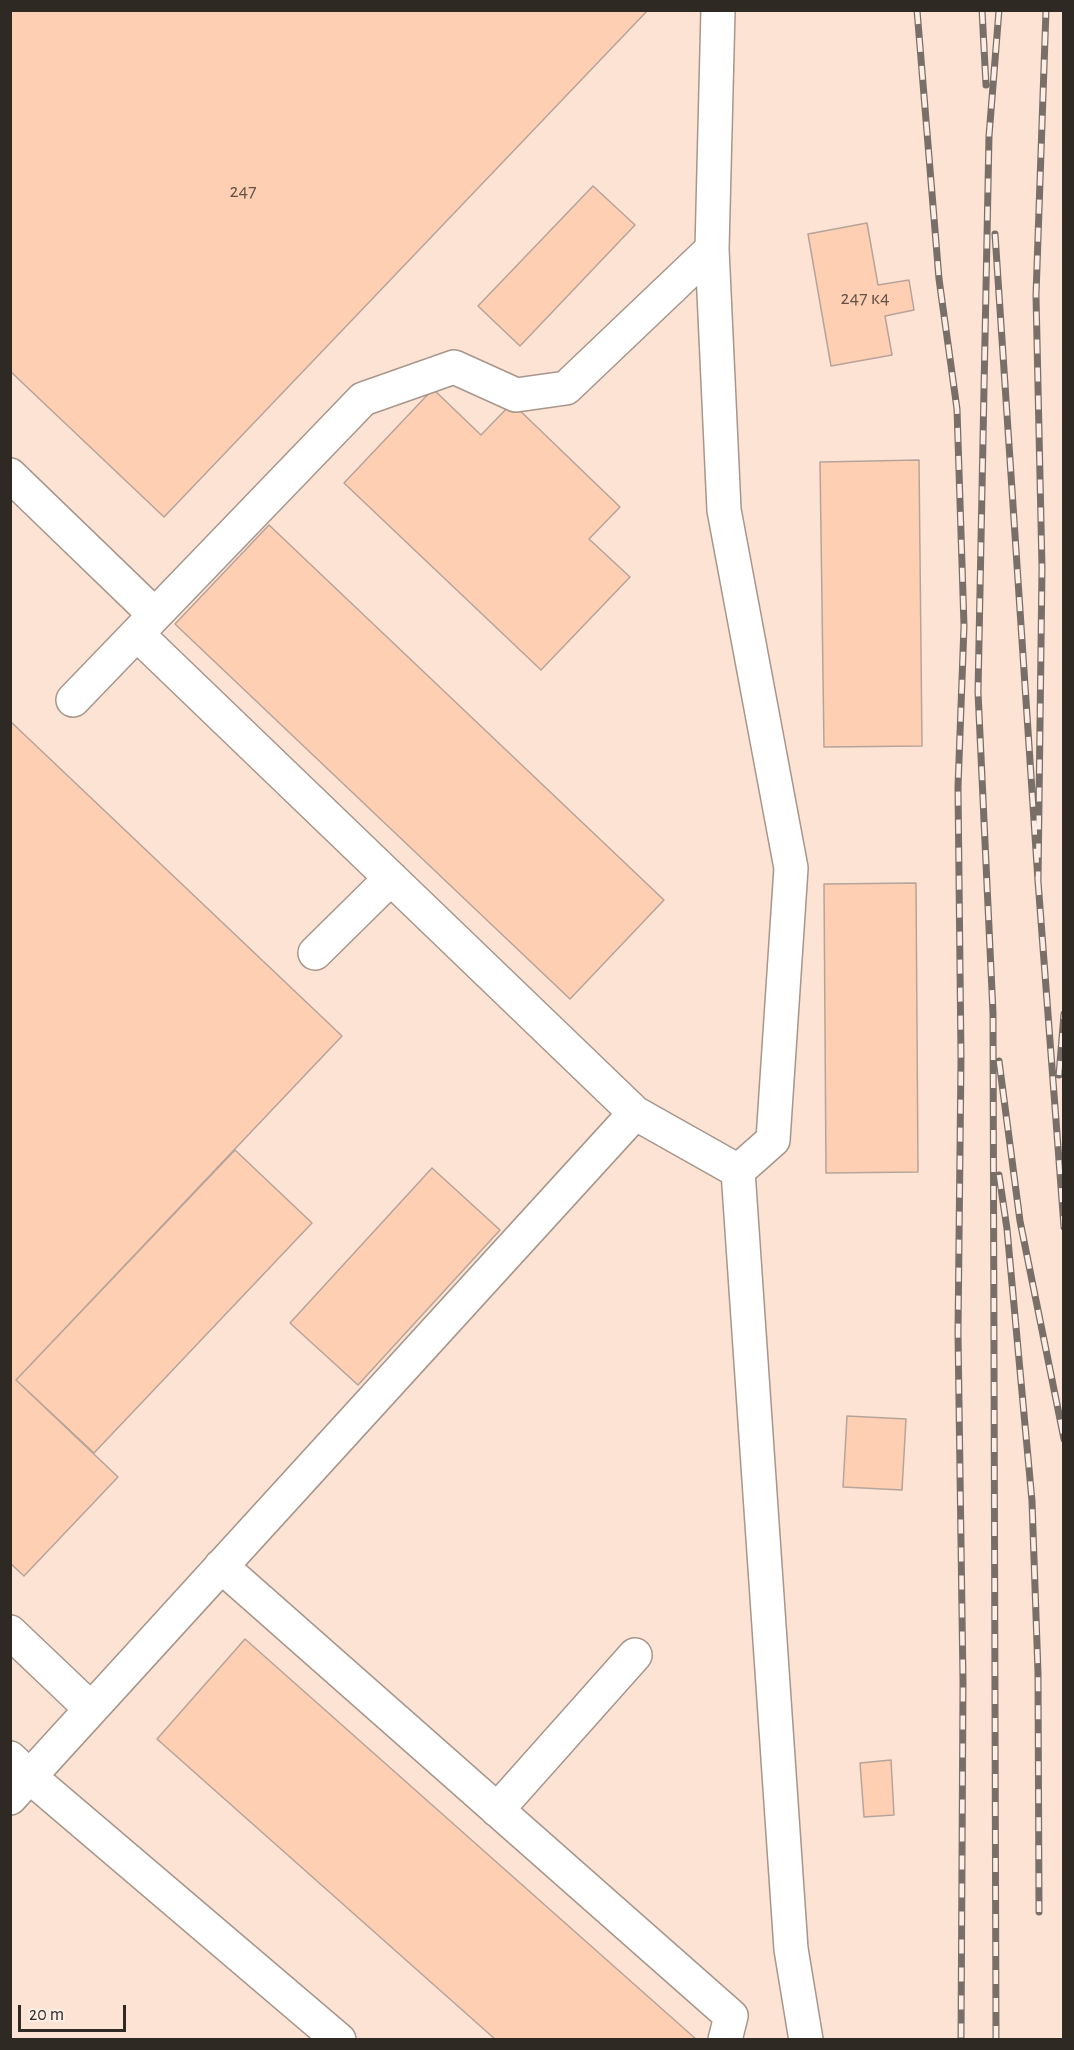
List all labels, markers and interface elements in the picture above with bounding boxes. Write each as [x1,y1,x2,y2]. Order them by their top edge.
house number: 247 [229,179,257,203]
house number: 247 к4 [840,286,890,310]
scale bar [21,1993,129,2031]
text: 20 m [29,2006,64,2024]

